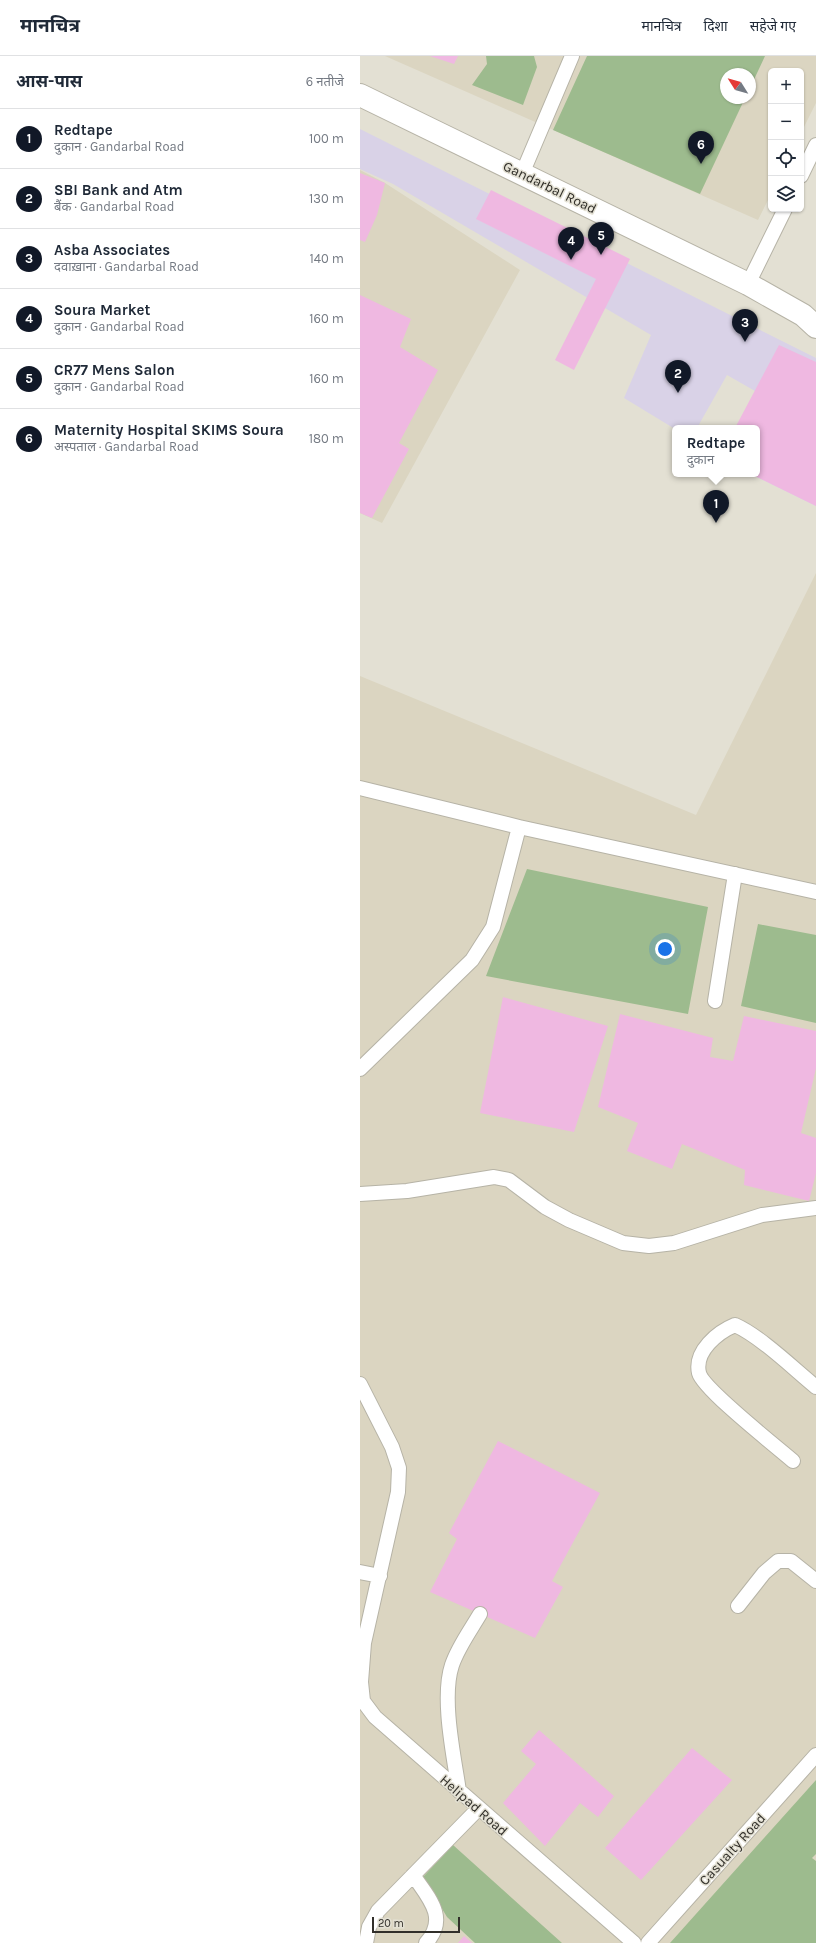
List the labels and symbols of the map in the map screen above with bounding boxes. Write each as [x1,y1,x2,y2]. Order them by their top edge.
north arrow [720,68,756,104]
pin: 6 [688,131,714,164]
street label: Gandarbal Road [500,158,599,217]
pin: 5 [588,222,614,255]
pin: 4 [558,227,584,260]
pin: 3 [732,309,758,342]
pin: 2 [665,360,691,393]
pin: 1 [703,490,729,523]
your location [655,939,675,959]
street label: Helipad Road [436,1771,511,1839]
street label: Casualty Road [696,1810,769,1889]
scale bar [372,1915,460,1934]

